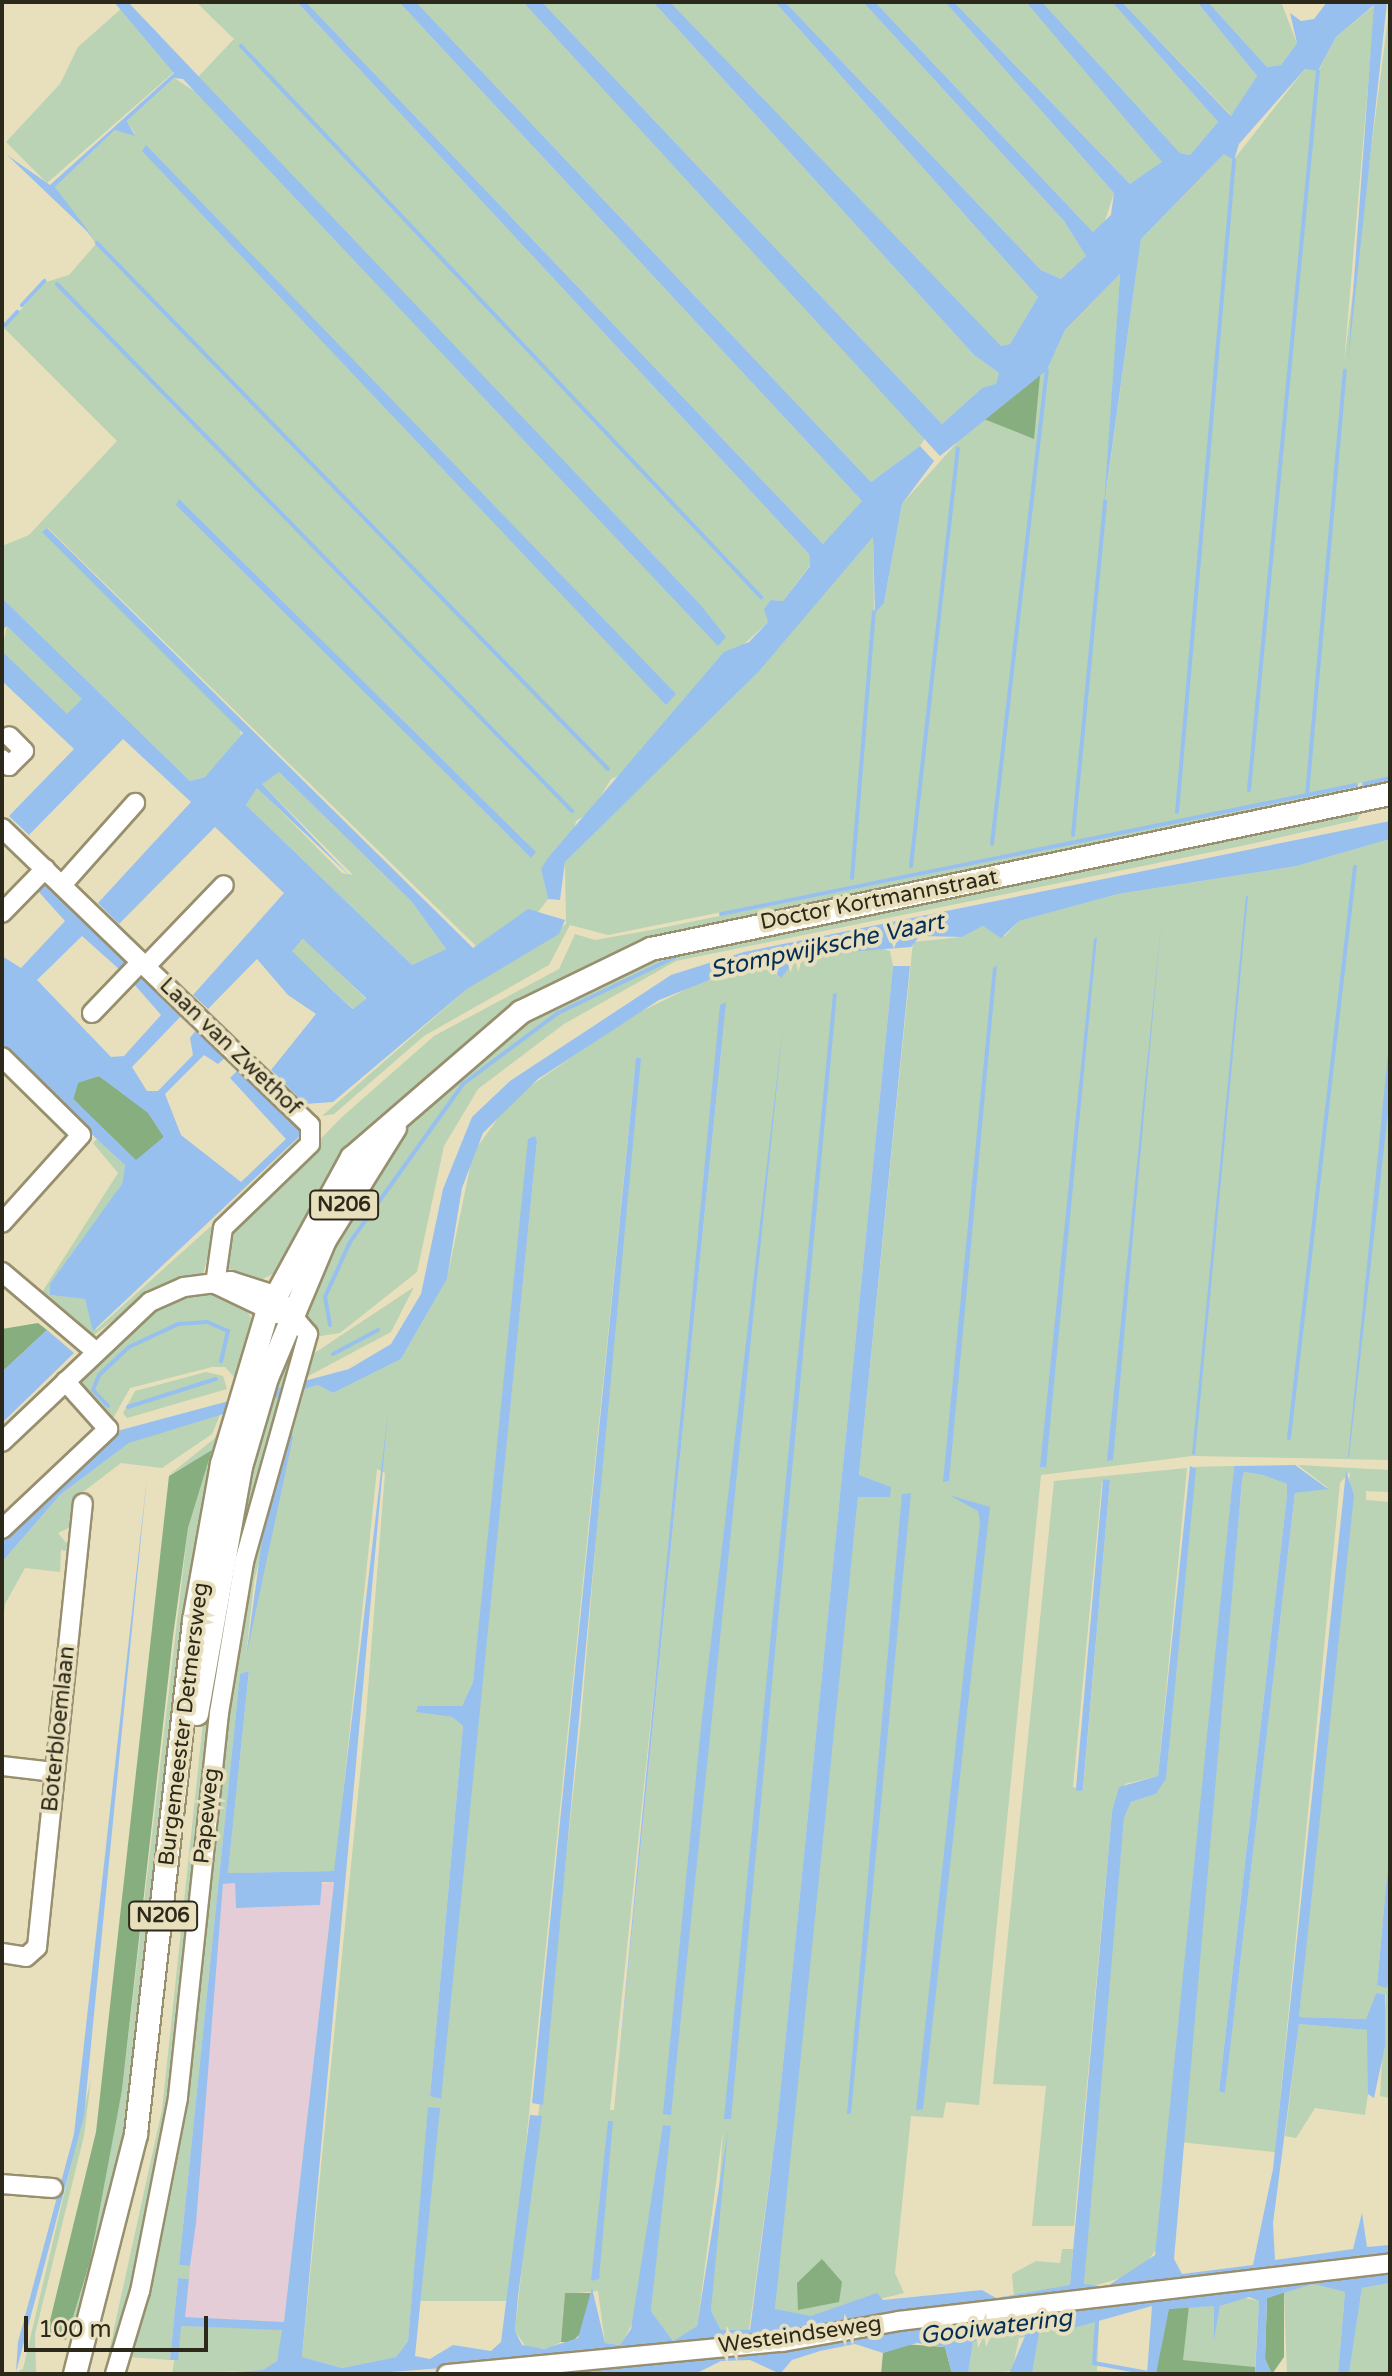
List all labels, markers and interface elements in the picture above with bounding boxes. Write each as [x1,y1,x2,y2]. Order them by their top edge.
street label: Doctor Kortmannstraat [758,864,1000,936]
water label: Stompwijksche Vaart [707,907,947,985]
street label: Laan van Zwethof [154,973,306,1121]
road number: N206 [308,1189,380,1221]
street label: Burgemeester Detmersweg [154,1581,214,1867]
street label: Boterbloemlaan [37,1645,81,1813]
street label: Papeweg [189,1767,225,1865]
road number: N206 [127,1900,199,1932]
scale bar [28,2300,212,2350]
water label: Gooiwatering [918,2303,1074,2351]
street label: Westeindseweg [717,2311,883,2359]
text: 100 m [38,2315,112,2344]

